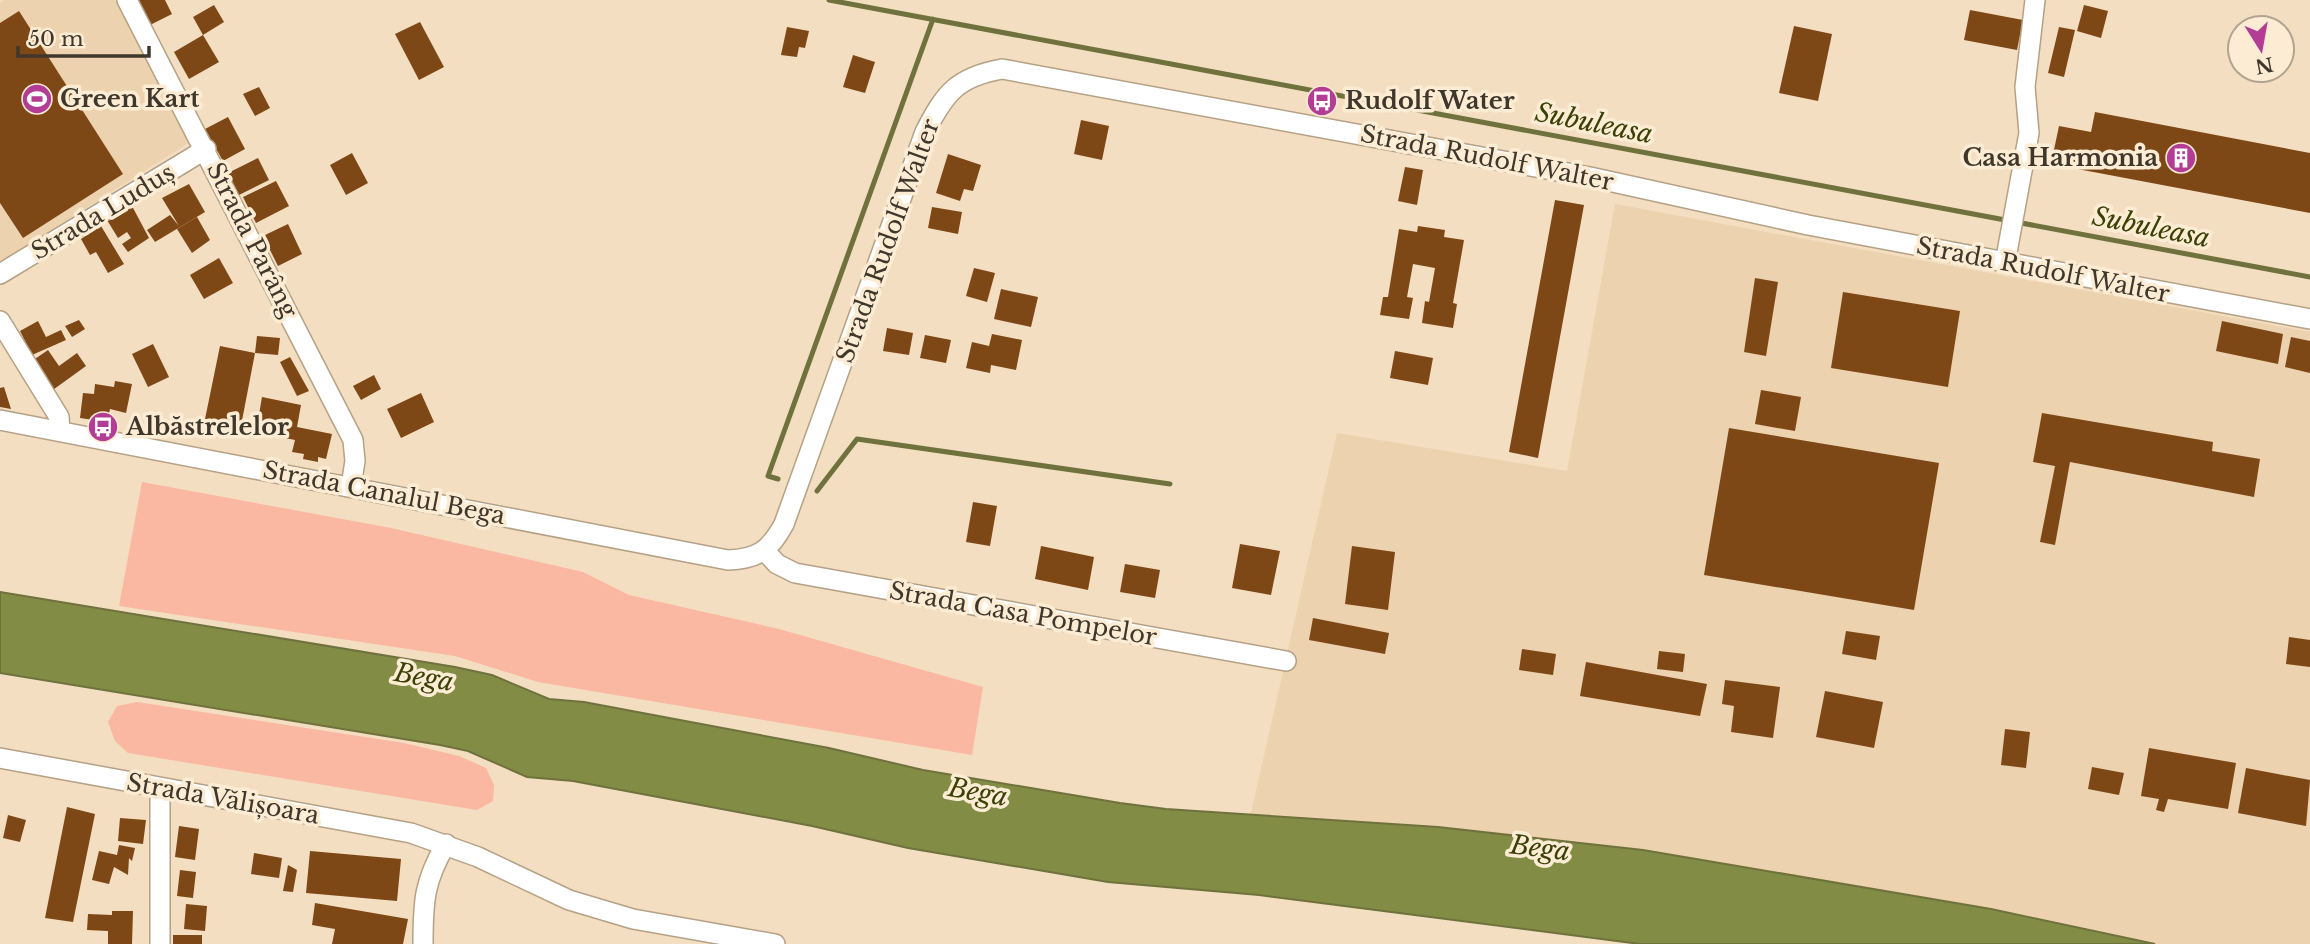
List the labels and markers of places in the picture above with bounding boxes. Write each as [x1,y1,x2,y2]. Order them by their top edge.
sports icon: Green Kart [20,82,54,116]
place label: Green Kart [60,84,200,113]
bus stop icon: Rudolf Water [1305,84,1339,118]
place label: Rudolf Water [1345,86,1515,115]
building icon: Casa Harmonia [2164,141,2198,175]
place label: Casa Harmonia [1962,143,2158,172]
bus stop icon: Albăstrelelor [86,410,120,444]
place label: Albăstrelelor [125,412,289,441]

